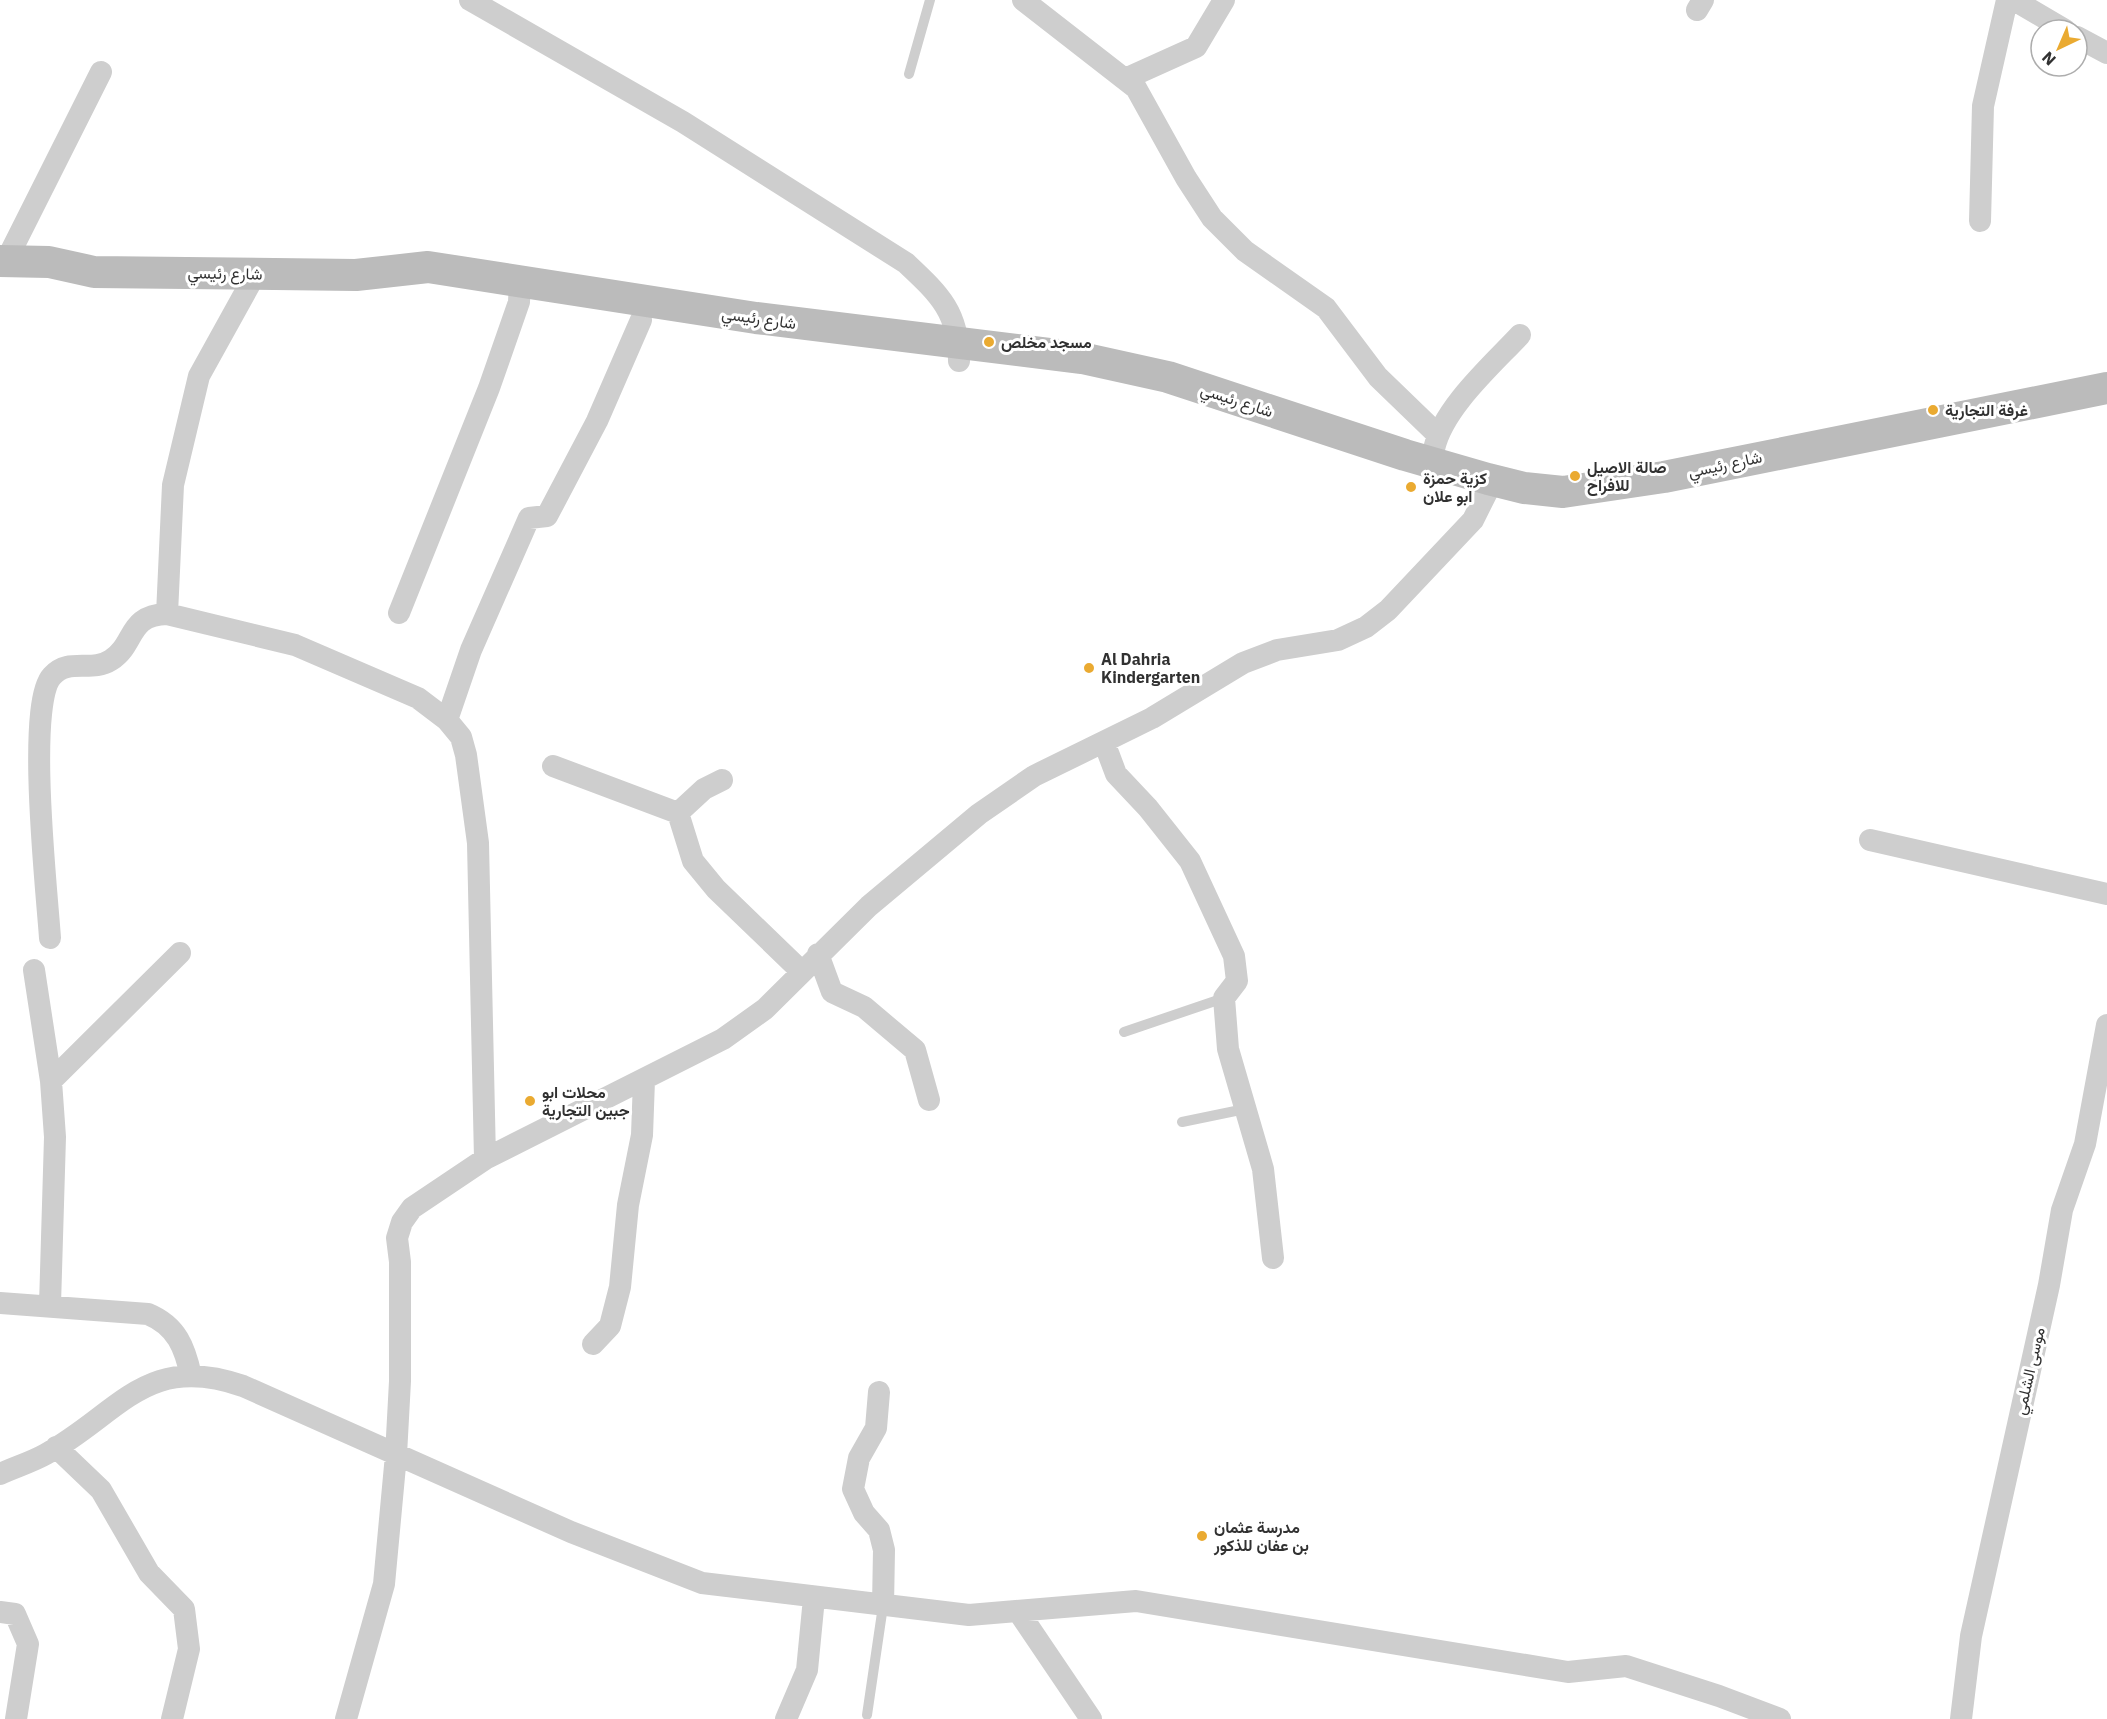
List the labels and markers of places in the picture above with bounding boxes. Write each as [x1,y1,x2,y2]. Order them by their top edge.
place label: مسجد مخلص [1001,332,1092,352]
marker: مسجد مخلص [982,335,996,349]
place label: غرفة التجارية [1945,400,2028,421]
marker: غرفة التجارية [1926,403,1940,417]
place label: صالة الاصيل للافراح [1587,457,1666,496]
place label: كزية حمزة ابو علان [1423,468,1487,507]
marker: صالة الاصيل للافراح [1568,469,1582,483]
marker: كزية حمزة ابو علان [1404,480,1418,494]
place label: Al Dahria Kindergarten [1101,649,1200,687]
marker: Al Dahria Kindergarten [1082,661,1096,675]
place label: محلات ابو جبين التجارية [542,1082,630,1121]
marker: محلات ابو جبين التجارية [523,1094,537,1108]
place label: مدرسة عثمان بن عفان للذكور [1213,1517,1309,1556]
marker: مدرسة عثمان بن عفان للذكور [1195,1529,1209,1543]

